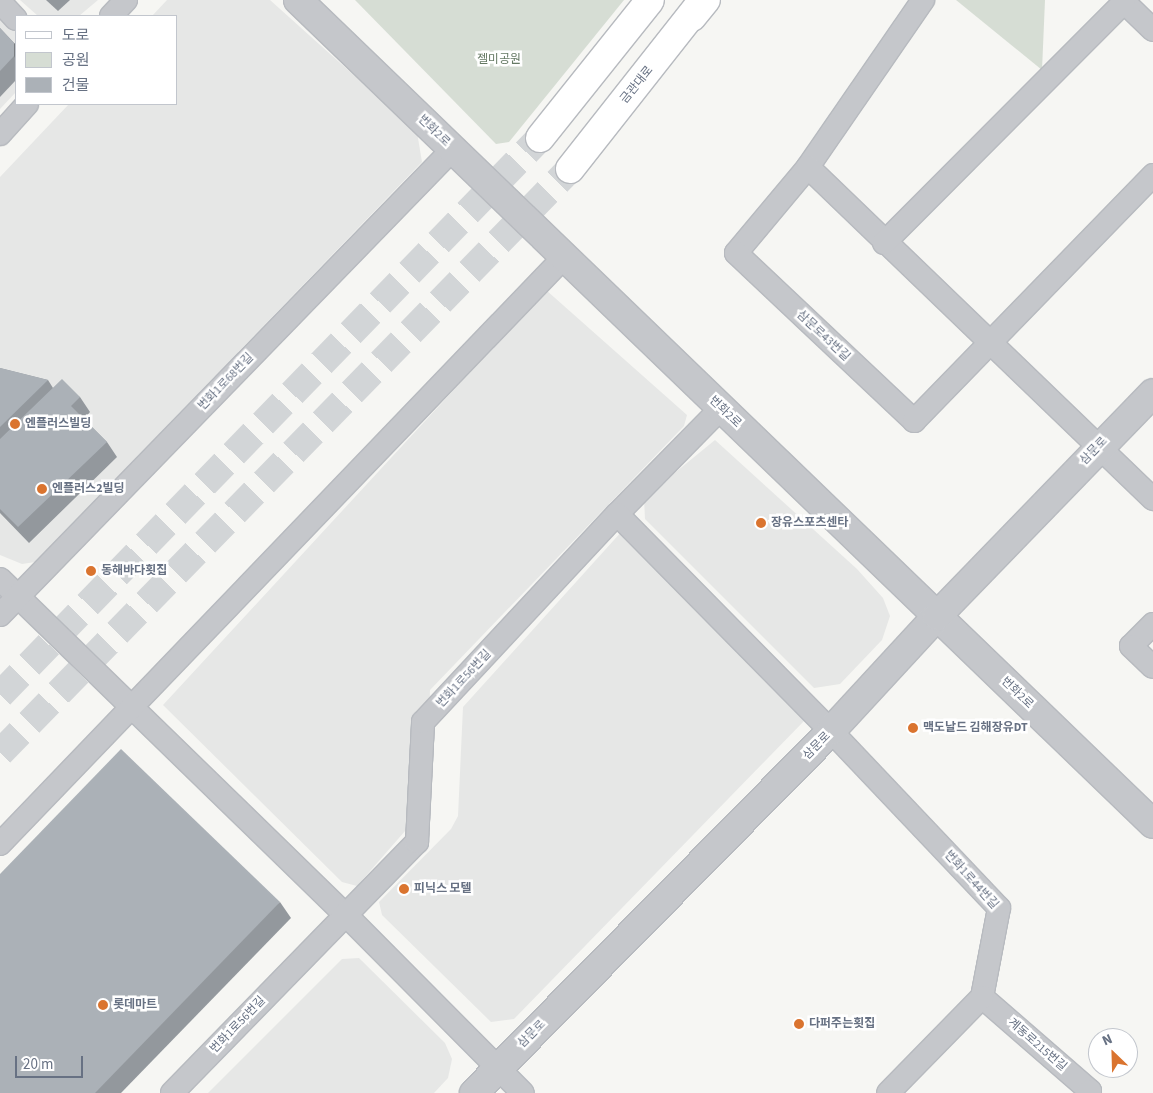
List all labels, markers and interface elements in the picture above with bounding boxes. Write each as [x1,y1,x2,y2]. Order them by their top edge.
legend [15,15,178,105]
text: 도로 [62,25,90,46]
text: 공원 [62,50,90,71]
park label: 젤미공원 [477,53,521,67]
street label: 금관대로 [618,63,656,107]
text: 건물 [62,75,90,96]
street label: 번화2로 [415,112,453,150]
street label: 삼문로43번길 [794,308,852,364]
street label: 번화1로68번길 [195,351,257,413]
street label: 번화2로 [706,393,744,431]
place label: 엔플러스빌딩 [25,417,91,431]
marker: 엔플러스빌딩 [9,418,21,430]
street label: 삼문로 [1077,434,1111,468]
place label: 엔플러스2빌딩 [52,482,125,496]
marker: 엔플러스2빌딩 [36,483,48,495]
place label: 장유스포츠센타 [771,516,848,530]
marker: 장유스포츠센타 [755,517,767,529]
place label: 동해바다횟집 [101,564,167,578]
marker: 동해바다횟집 [85,565,97,577]
street label: 번화1로56번길 [434,647,494,711]
street label: 번화2로 [998,674,1036,712]
place label: 맥도날드 김해장유DT [923,721,1028,735]
marker: 맥도날드 김해장유DT [907,722,919,734]
street label: 삼문로 [800,729,834,763]
street label: 번화1로44번길 [941,848,1001,912]
place label: 피닉스 모텔 [414,882,472,896]
marker: 피닉스 모텔 [398,883,410,895]
street label: 번화1로56번길 [207,994,269,1056]
place label: 롯데마트 [113,998,157,1012]
marker: 롯데마트 [97,999,109,1011]
street label: 계동로215번길 [1005,1016,1069,1074]
street label: 삼문로 [515,1017,549,1051]
place label: 다퍼주는횟집 [809,1017,875,1031]
marker: 다퍼주는횟집 [793,1018,805,1030]
north arrow [1088,1028,1138,1078]
text: N [1099,1029,1116,1051]
scale bar [18,1046,85,1078]
text: 20 m [23,1054,53,1075]

